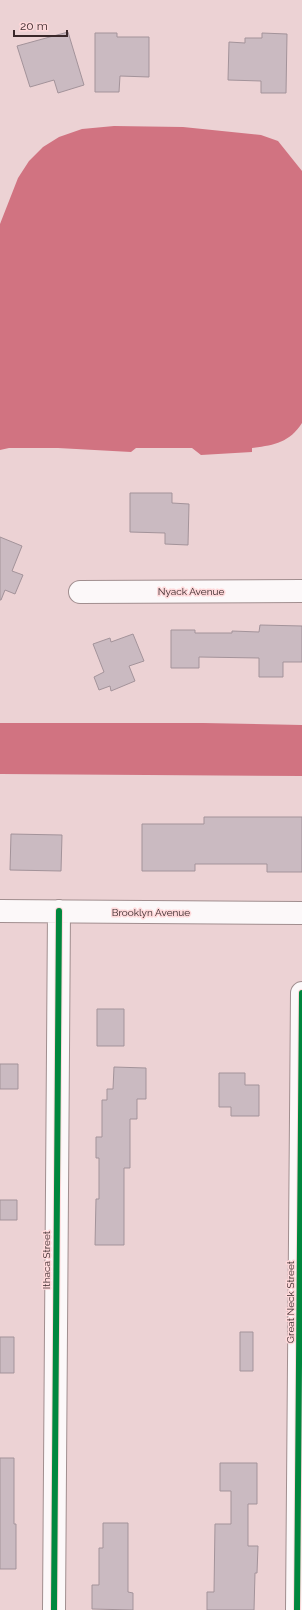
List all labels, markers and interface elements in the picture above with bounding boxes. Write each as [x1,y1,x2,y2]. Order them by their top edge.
scale bar [14,12,67,38]
text: 20 m [20,19,48,33]
street label: Nyack Avenue [158,586,224,597]
street label: Brooklyn Avenue [112,907,190,918]
street label: Ithaca Street [41,1230,52,1289]
street label: Great Neck Street [285,1260,296,1343]

